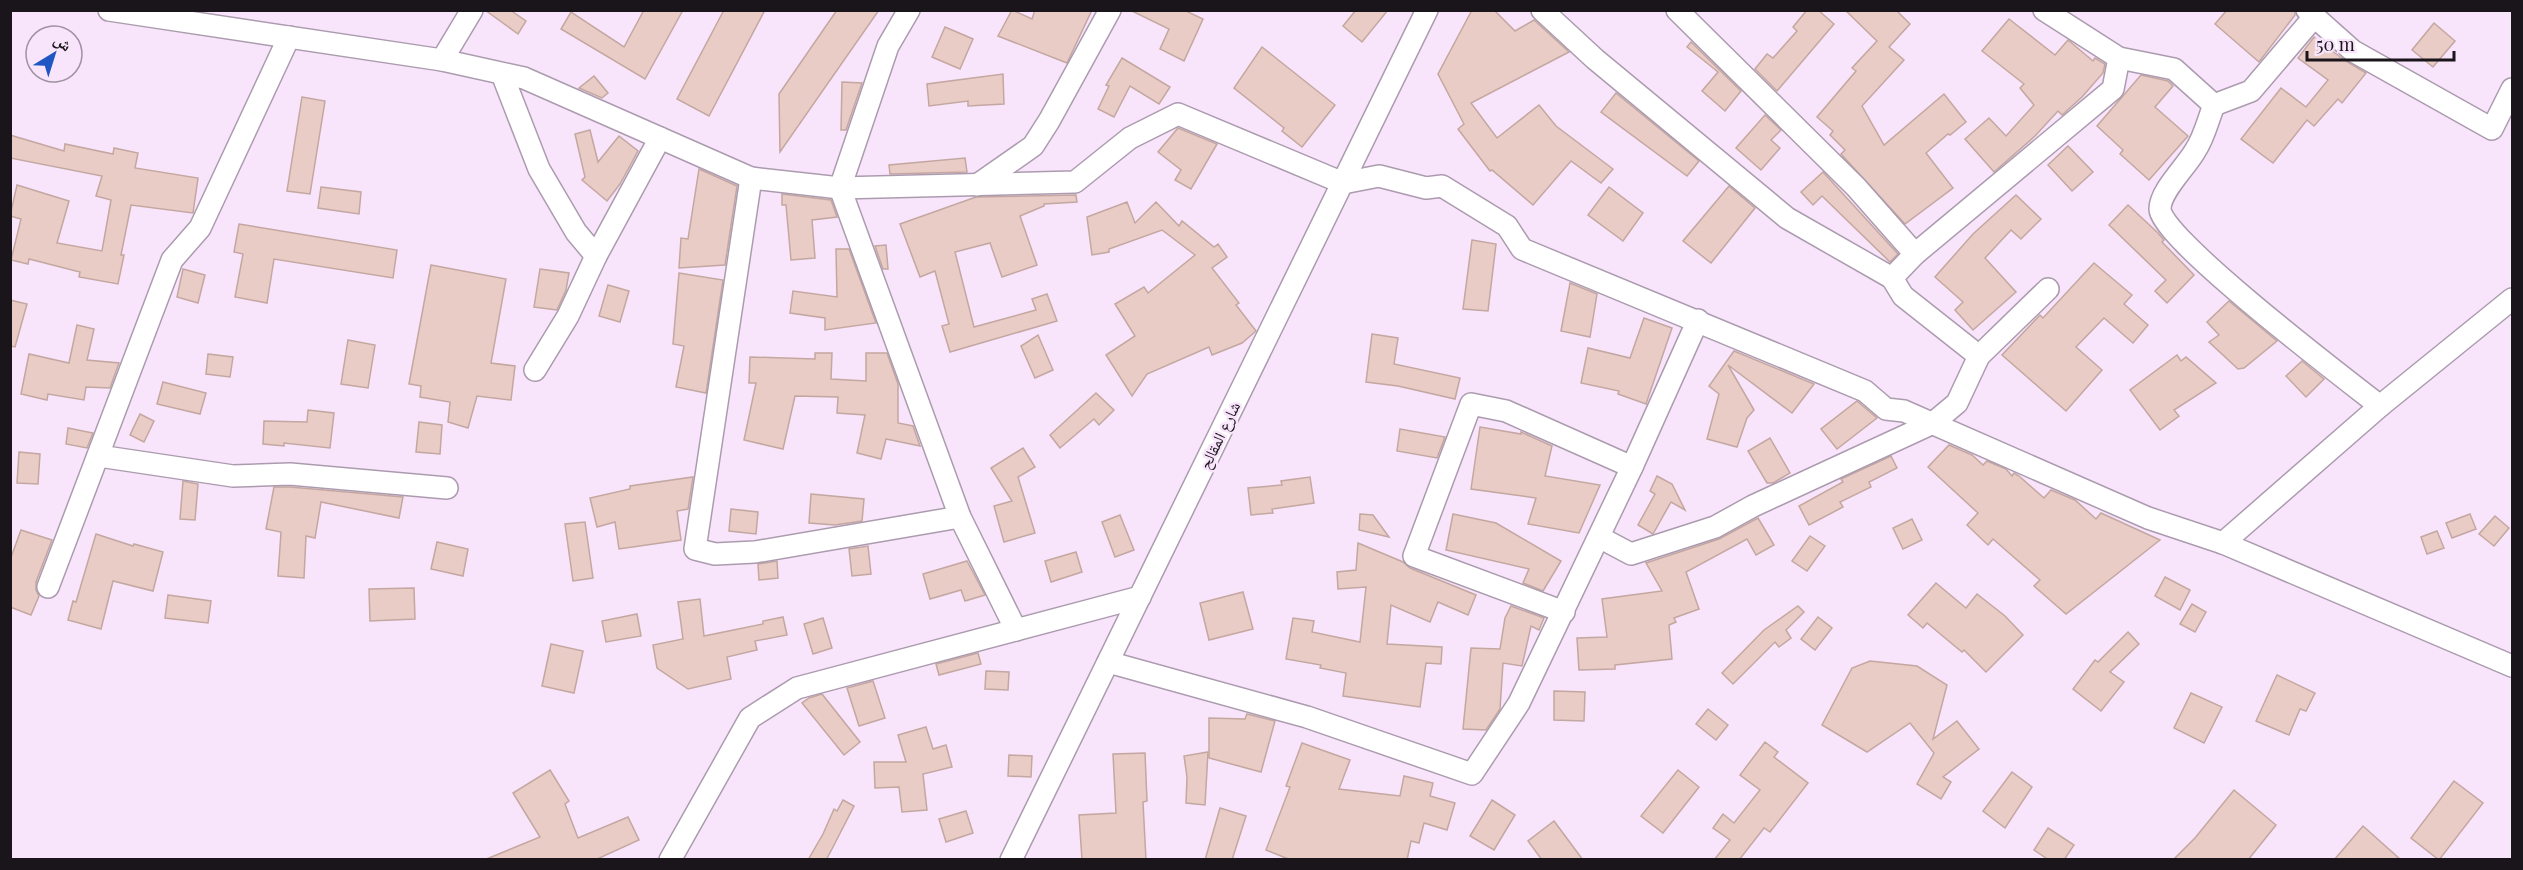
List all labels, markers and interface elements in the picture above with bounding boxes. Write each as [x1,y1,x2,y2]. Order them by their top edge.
north arrow [24,24,84,84]
scale bar [2307,24,2454,62]
text: ش [50,28,77,55]
text: 50 m [2316,32,2355,56]
street label: شارع المقالح [1194,398,1245,473]

